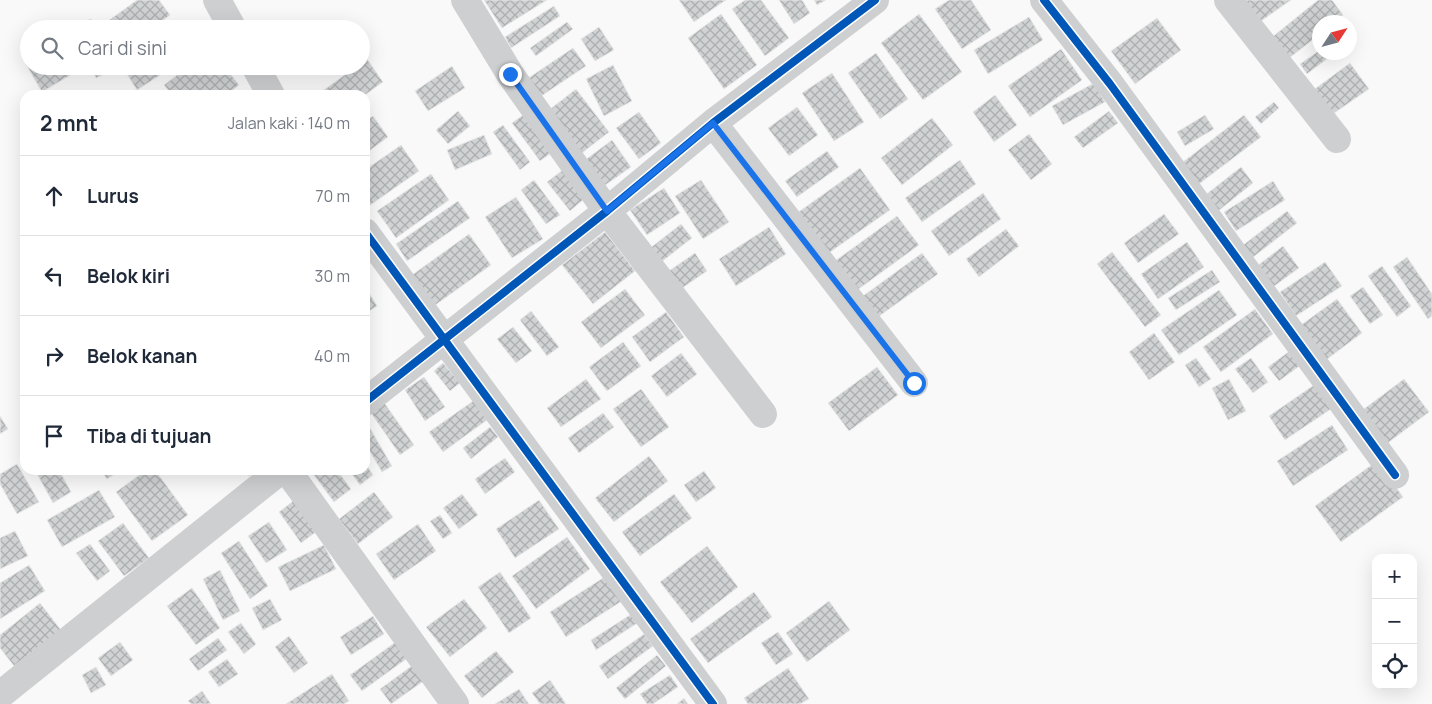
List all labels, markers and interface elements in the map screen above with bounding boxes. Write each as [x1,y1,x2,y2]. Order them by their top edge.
north arrow [1312,15,1357,60]
search box [20,20,370,75]
icon: search [38,34,66,62]
text: Cari di sini [78,35,167,61]
route end [499,63,522,86]
text: 2 mnt [40,109,98,137]
text: Jalan kaki · 140 m [228,112,350,134]
icon: ahead [40,182,68,210]
text: Lurus [87,183,139,209]
text: 70 m [315,185,350,207]
icon: left [40,262,68,290]
text: Belok kiri [87,263,170,289]
text: 30 m [315,265,350,287]
icon: right [40,342,68,370]
text: Belok kanan [87,343,197,369]
text: 40 m [314,345,350,367]
route start [903,372,926,395]
icon: arrive [40,422,68,450]
text: Tiba di tujuan [87,423,211,449]
map controls [1372,554,1417,689]
button: + [1372,554,1417,599]
button: − [1372,599,1417,644]
button: locate [1372,644,1417,689]

